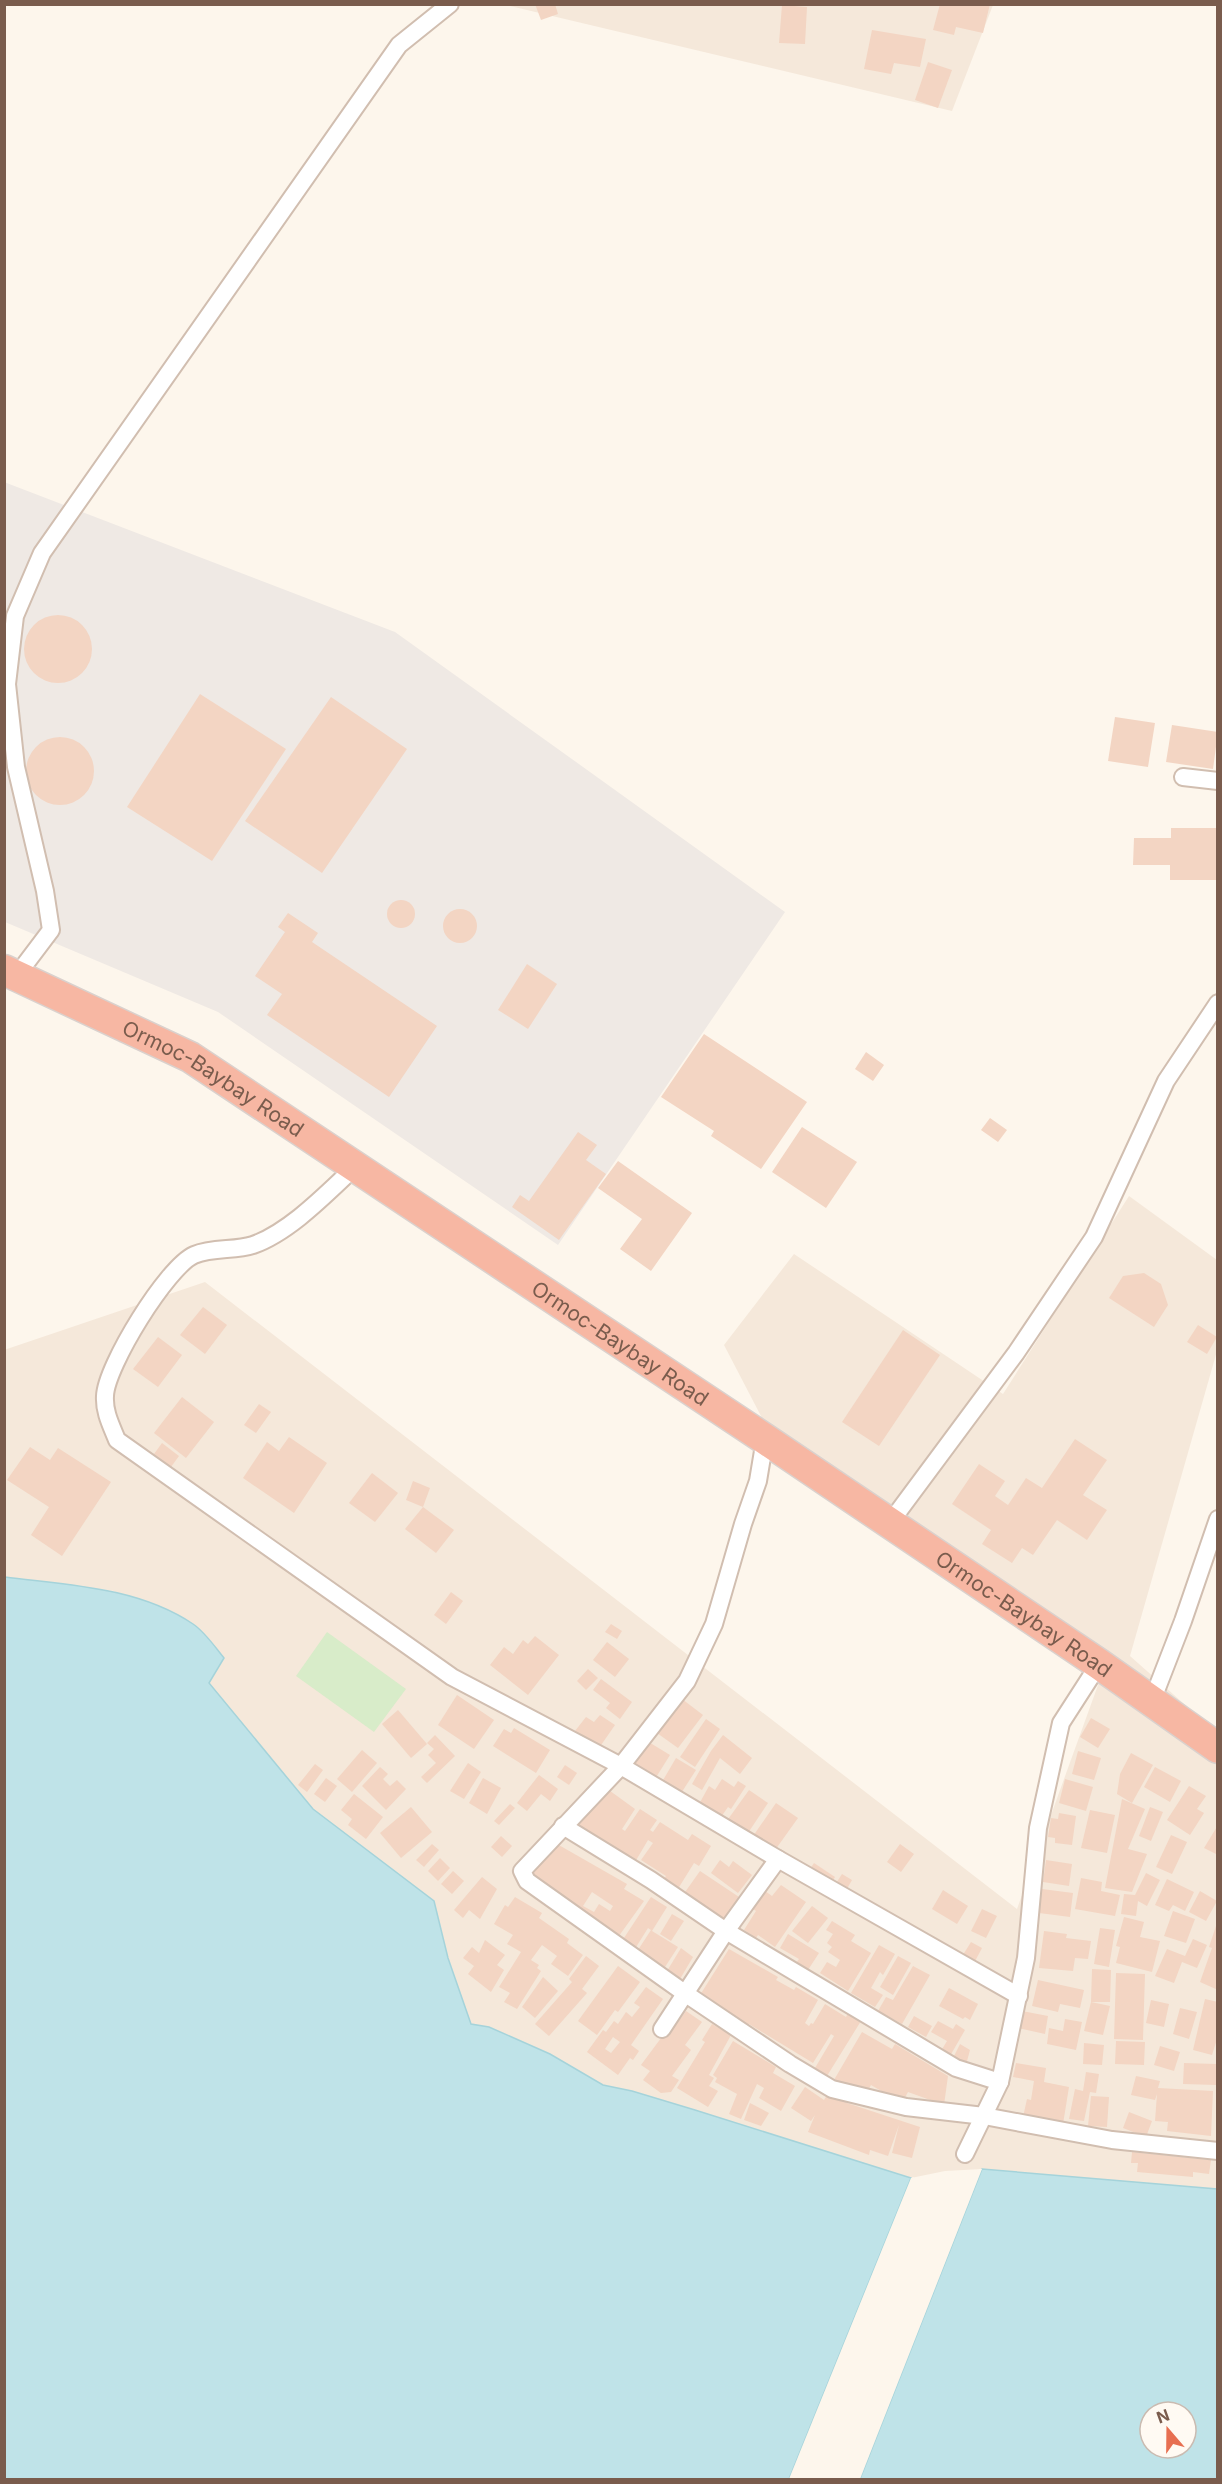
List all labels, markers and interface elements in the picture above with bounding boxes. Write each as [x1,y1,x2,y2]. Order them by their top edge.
street label: Ormoc-Baybay Road [119,1015,309,1142]
street label: Ormoc-Baybay Road [527,1275,713,1411]
street label: Ormoc-Baybay Road [931,1545,1117,1682]
north arrow [1138,2400,1198,2460]
text: N [1154,2404,1172,2427]

